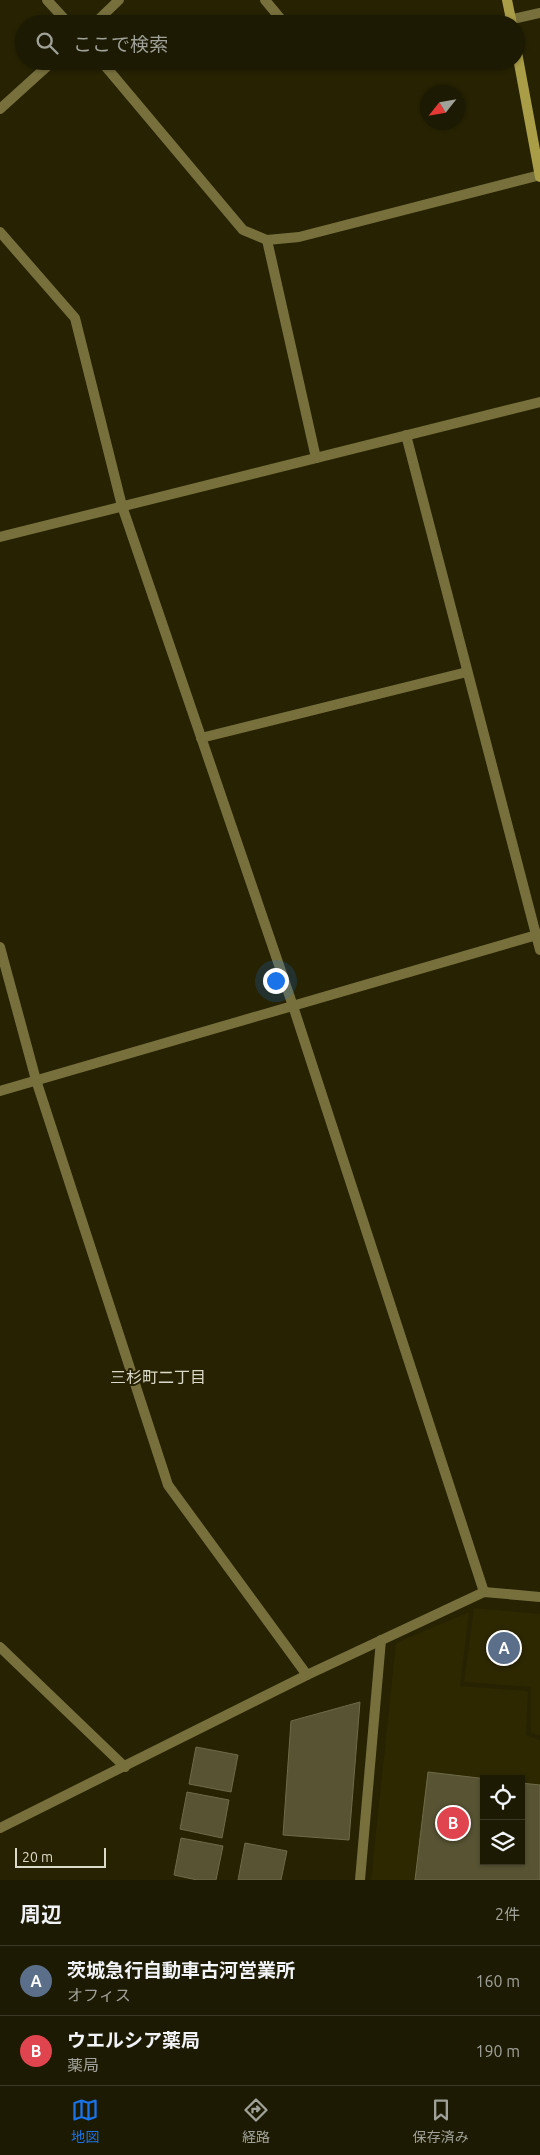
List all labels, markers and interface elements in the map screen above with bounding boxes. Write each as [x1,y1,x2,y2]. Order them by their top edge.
search box [15,15,525,70]
icon: search [33,29,61,57]
text: ここで検索 [73,33,168,55]
north arrow [420,85,465,130]
your location [263,968,289,994]
district label: 三杉町二丁目 [110,1368,206,1386]
pin: A [488,1629,520,1667]
map controls [480,1775,525,1865]
button: locate [480,1775,525,1820]
pin: B [437,1804,469,1842]
button: layers [480,1820,525,1865]
scale bar [15,1845,106,1868]
text: 20 m [22,1849,53,1865]
text: 周辺 [20,1902,62,1926]
text: 2件 [495,1905,520,1923]
text: 茨城急行自動車古河営業所 [67,1959,295,1981]
text: A [30,1972,42,1990]
text: 160 m [475,1972,520,1990]
text: オフィス [67,1986,131,2004]
text: ウエルシア薬局 [67,2029,200,2051]
text: B [31,2042,41,2060]
text: 190 m [475,2042,520,2060]
text: 薬局 [67,2056,99,2074]
tab: 地図 [71,2096,99,2146]
tab: 経路 [242,2096,270,2146]
tab: 保存済み [413,2096,469,2146]

